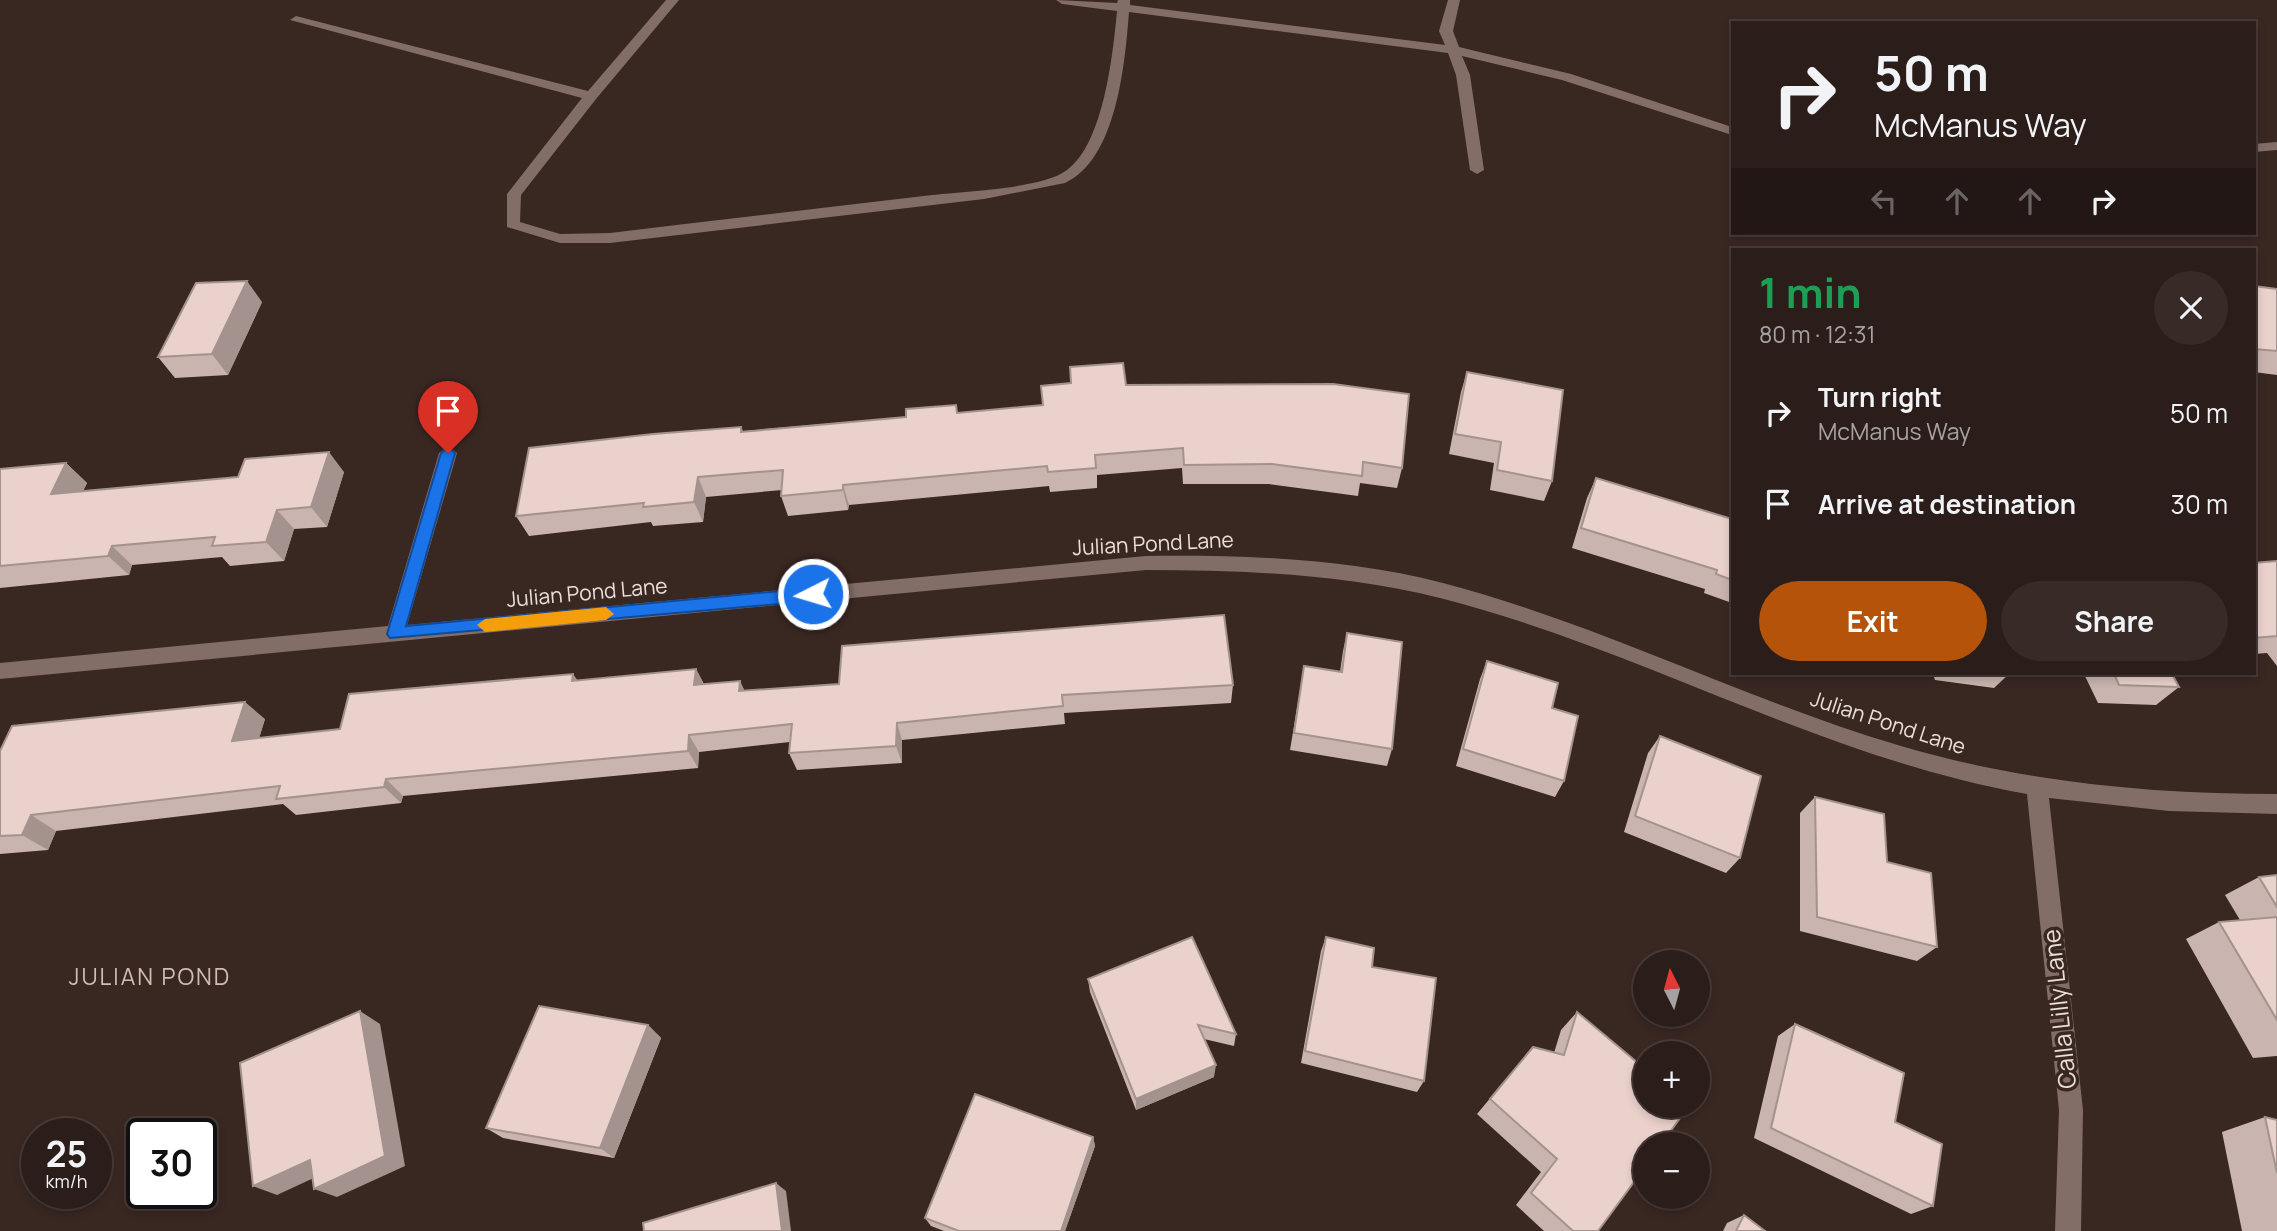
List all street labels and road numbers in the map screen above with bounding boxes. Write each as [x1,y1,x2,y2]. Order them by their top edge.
street label: Julian Pond Lane [1072,525,1234,561]
street label: Julian Pond Lane [505,571,669,613]
street label: Julian Pond Lane [1807,684,1969,760]
street label: Calla Lilly Lane [2034,928,2083,1091]

